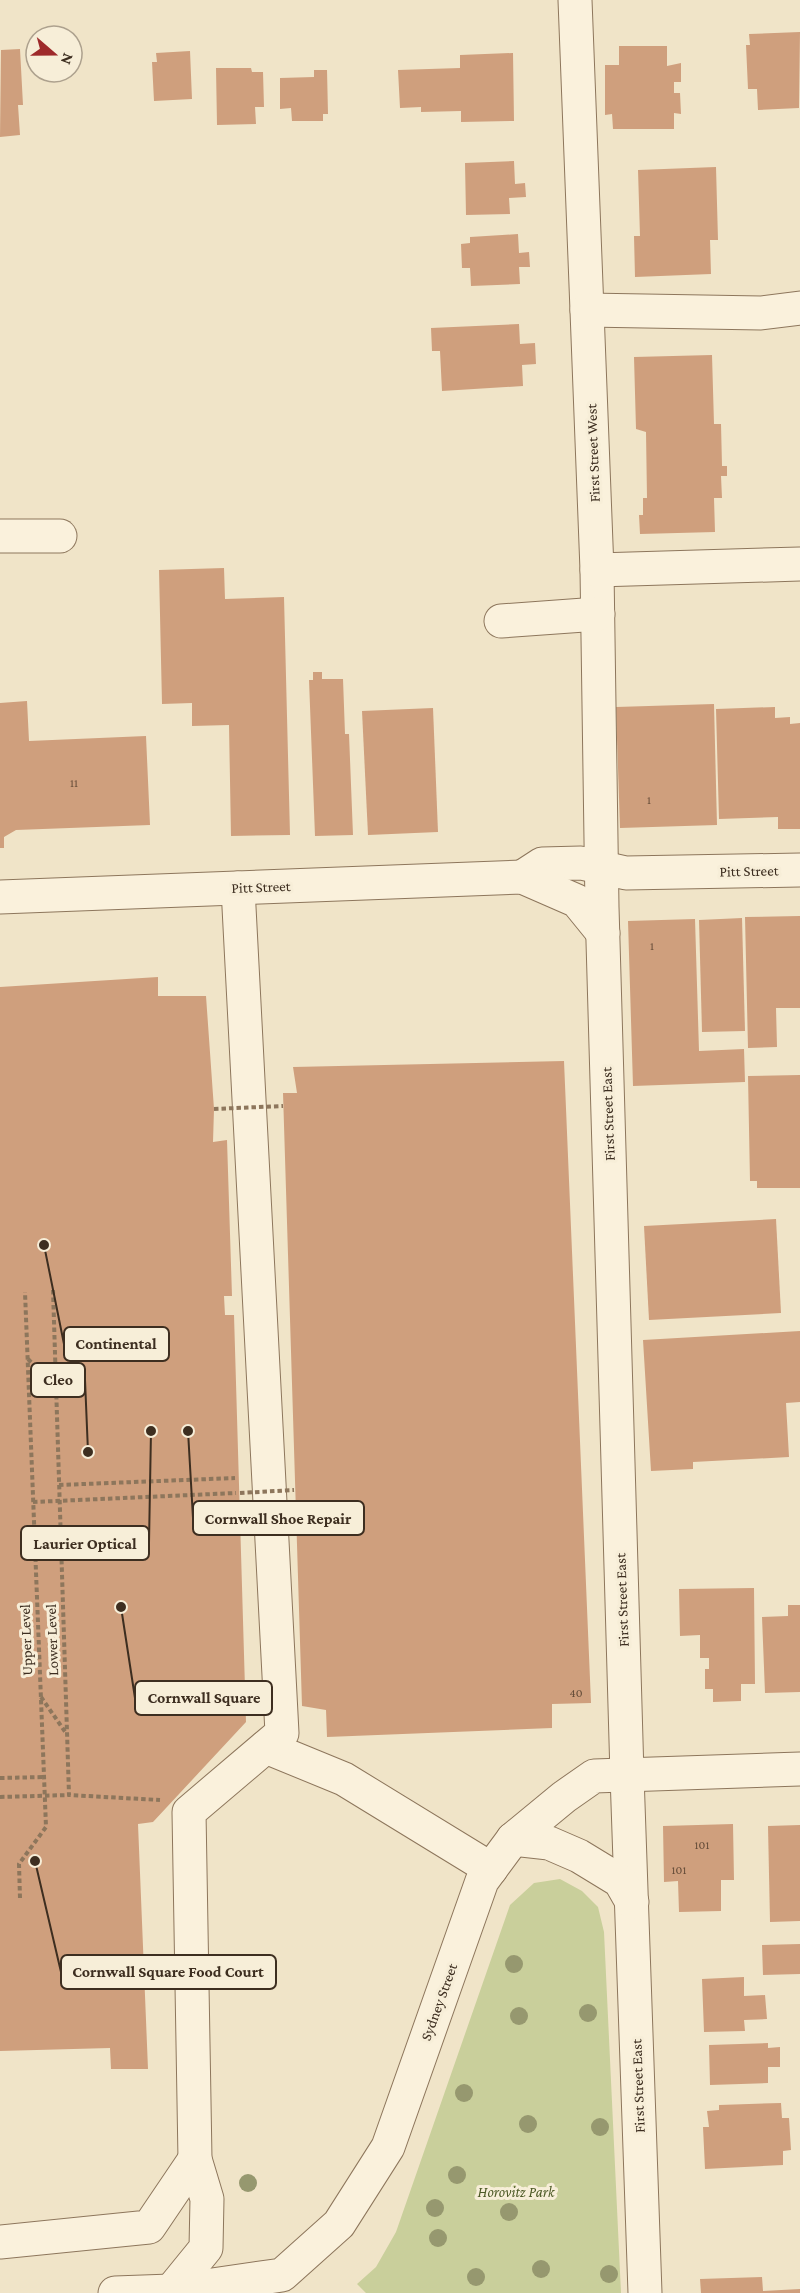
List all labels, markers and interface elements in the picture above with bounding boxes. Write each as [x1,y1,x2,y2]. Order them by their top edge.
north arrow [24,24,84,84]
text: N [58,51,77,67]
street label: First Street West [583,402,603,503]
house number: 11 [70,776,78,790]
house number: 1 [647,793,651,807]
street label: Pitt Street [719,862,780,880]
street label: Pitt Street [231,878,292,896]
house number: 1 [650,939,654,953]
street label: First Street East [598,1066,618,1161]
callout: Continental [64,1327,169,1361]
text: Continental [75,1335,157,1352]
callout: Cleo [31,1363,85,1397]
text: Cleo [43,1371,73,1388]
callout: Cornwall Shoe Repair [193,1501,364,1535]
text: Cornwall Shoe Repair [205,1510,352,1527]
callout: Laurier Optical [21,1526,149,1560]
text: Laurier Optical [33,1535,137,1552]
street label: First Street East [612,1552,632,1647]
street label: Upper Level [17,1604,36,1676]
street label: Lower Level [43,1604,61,1676]
callout: Cornwall Square [135,1681,272,1715]
house number: 40 [570,1686,583,1700]
text: Cornwall Square [147,1689,261,1706]
house number: 101 [695,1838,709,1852]
house number: 101 [672,1863,686,1877]
callout: Cornwall Square Food Court [61,1955,276,1989]
street label: Sydney Street [418,1960,462,2043]
text: Cornwall Square Food Court [72,1963,264,1980]
street label: First Street East [628,2038,648,2133]
park label: Horovitz Park [478,2184,556,2200]

